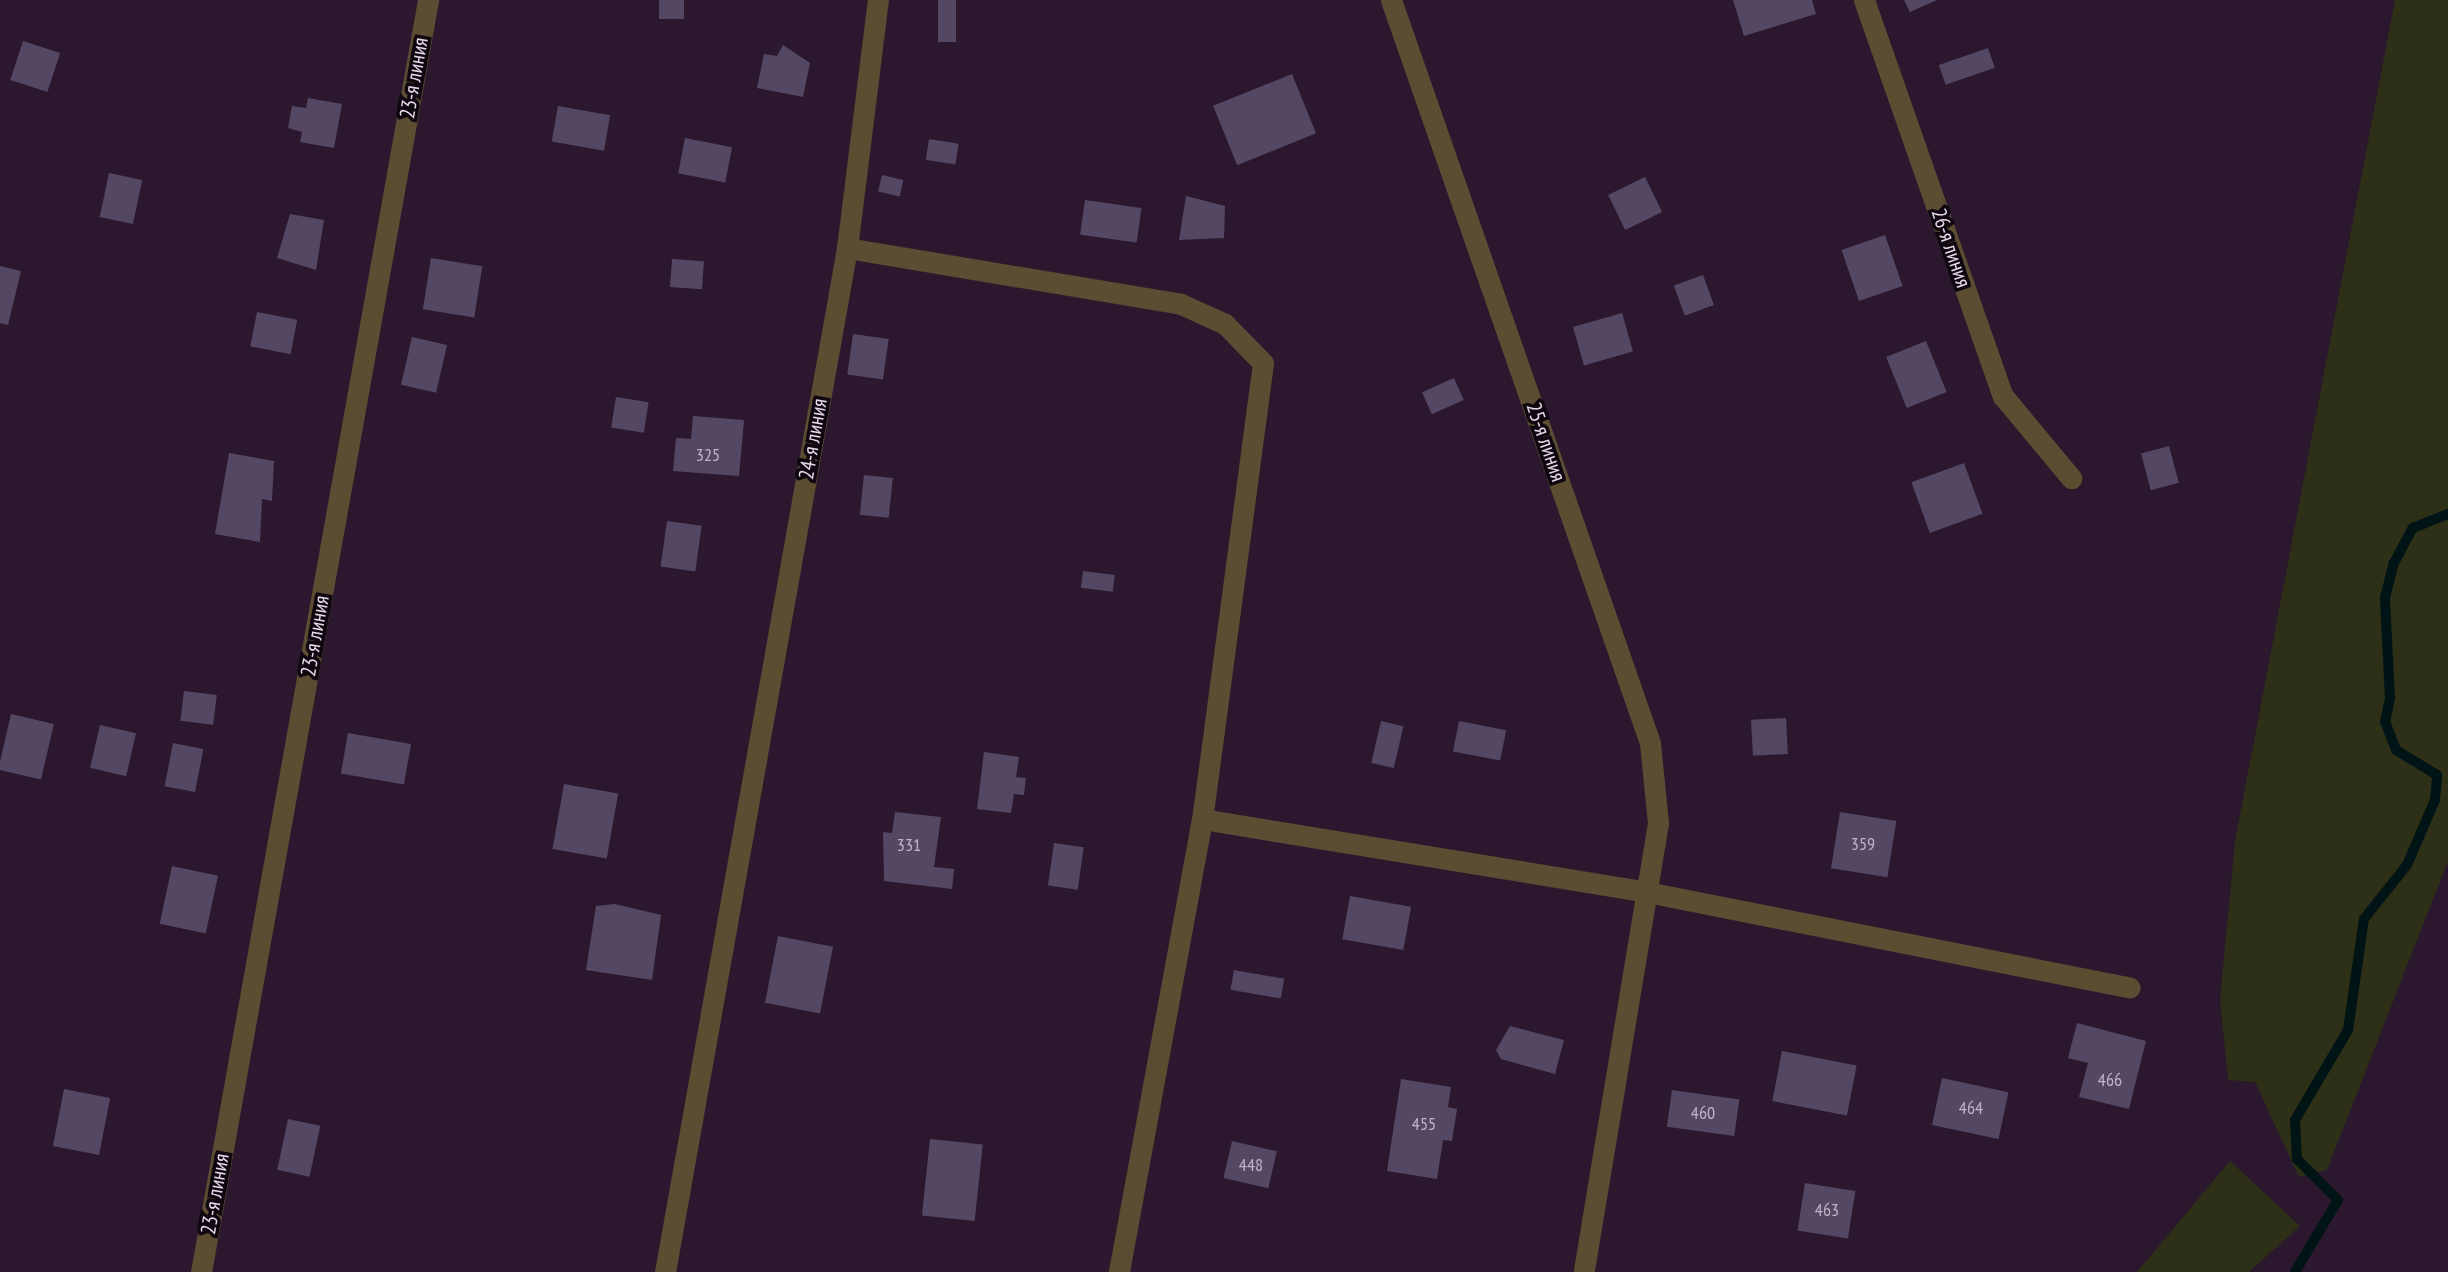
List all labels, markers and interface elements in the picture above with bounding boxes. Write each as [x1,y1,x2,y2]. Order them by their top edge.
street label: 23-я линия [394,36,434,120]
street label: 26-я линия [1926,205,1976,291]
street label: 24-я линия [793,397,833,481]
street label: 25-я линия [1521,399,1571,485]
house number: 325 [696,444,720,466]
street label: 23-я линия [295,594,335,678]
house number: 359 [1851,833,1875,855]
house number: 331 [897,834,921,856]
house number: 466 [2098,1069,2122,1091]
house number: 464 [1959,1097,1983,1119]
house number: 460 [1691,1102,1715,1124]
house number: 455 [1412,1113,1436,1135]
street label: 23-я линия [195,1152,235,1236]
house number: 448 [1239,1154,1263,1176]
house number: 463 [1815,1199,1839,1221]

